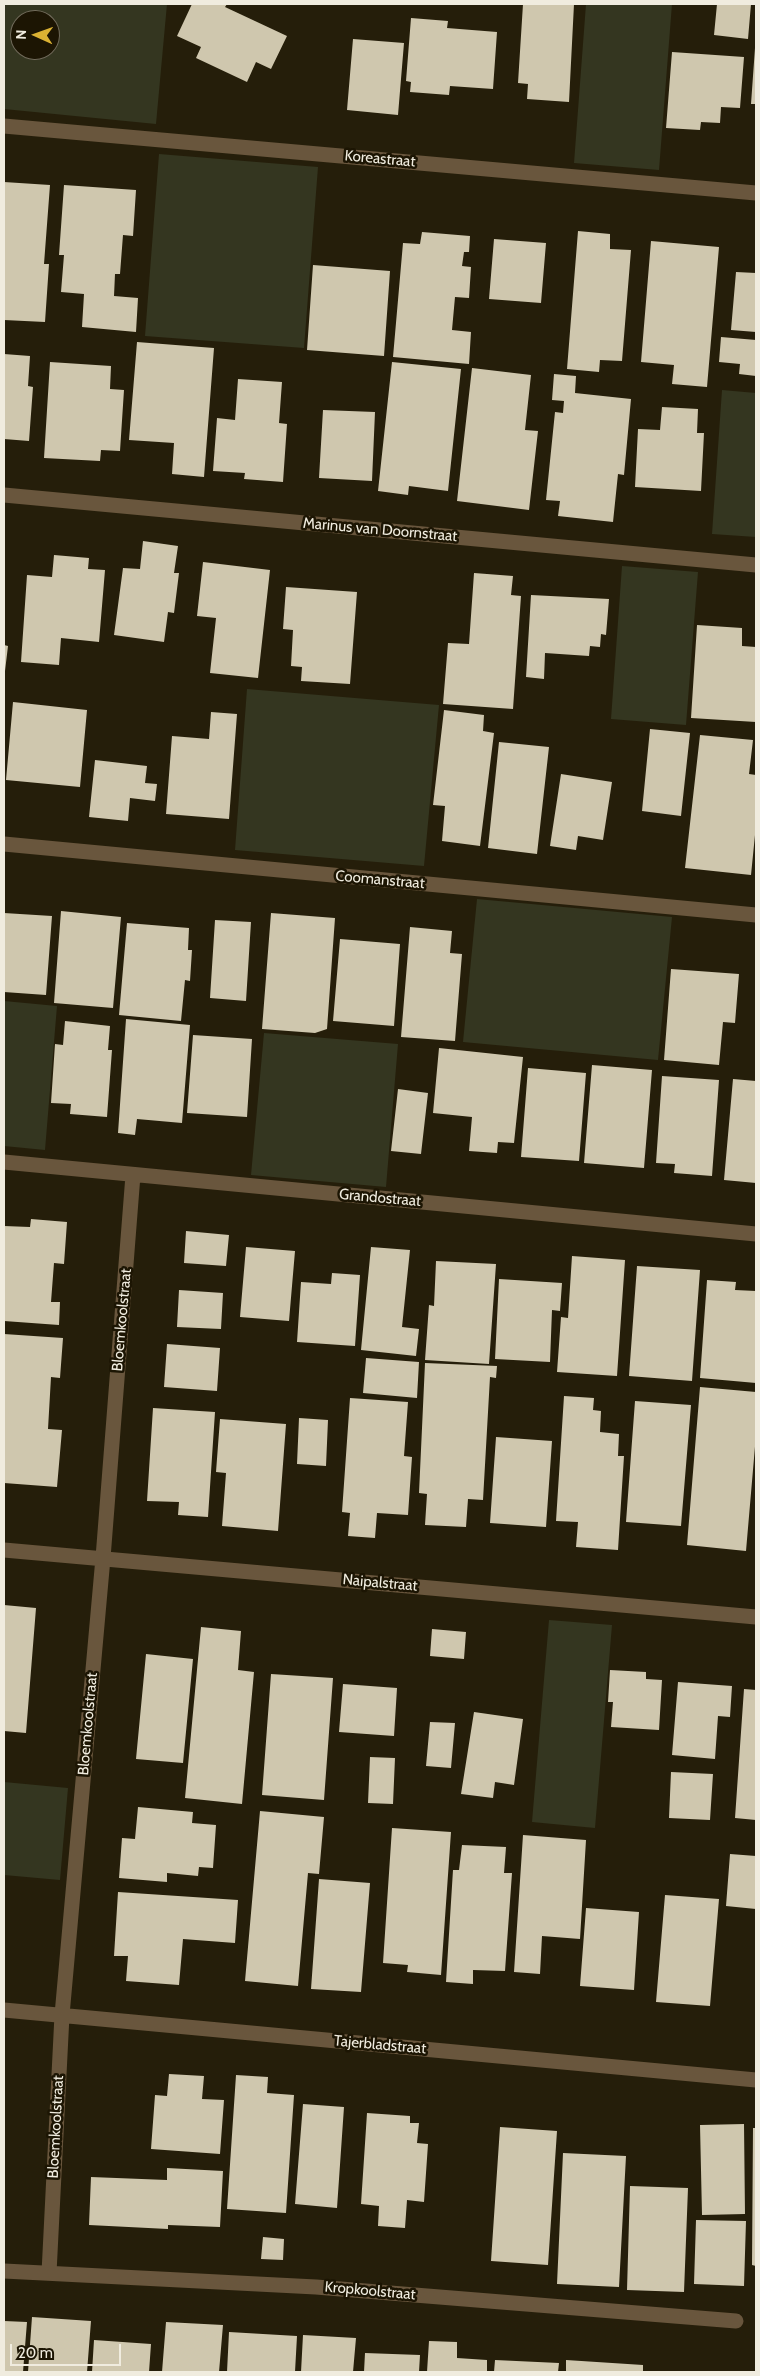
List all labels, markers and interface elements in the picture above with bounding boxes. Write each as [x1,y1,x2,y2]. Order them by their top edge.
north arrow [10,10,60,60]
text: N [12,29,30,40]
street label: Koreastraat [344,147,416,171]
street label: Marinus van Doornstraat [302,514,458,546]
street label: Coomanstraat [335,867,425,893]
street label: Grandostraat [338,1185,422,1211]
street label: Bloemkoolstraat [109,1268,135,1372]
street label: Naipalstraat [342,1571,418,1595]
street label: Bloemkoolstraat [75,1672,101,1776]
street label: Tajerbladstraat [333,2032,427,2058]
street label: Bloemkoolstraat [44,2075,68,2179]
street label: Kropkoolstraat [324,2278,416,2304]
scale bar [12,2334,124,2366]
text: 20 m [18,2344,53,2362]

